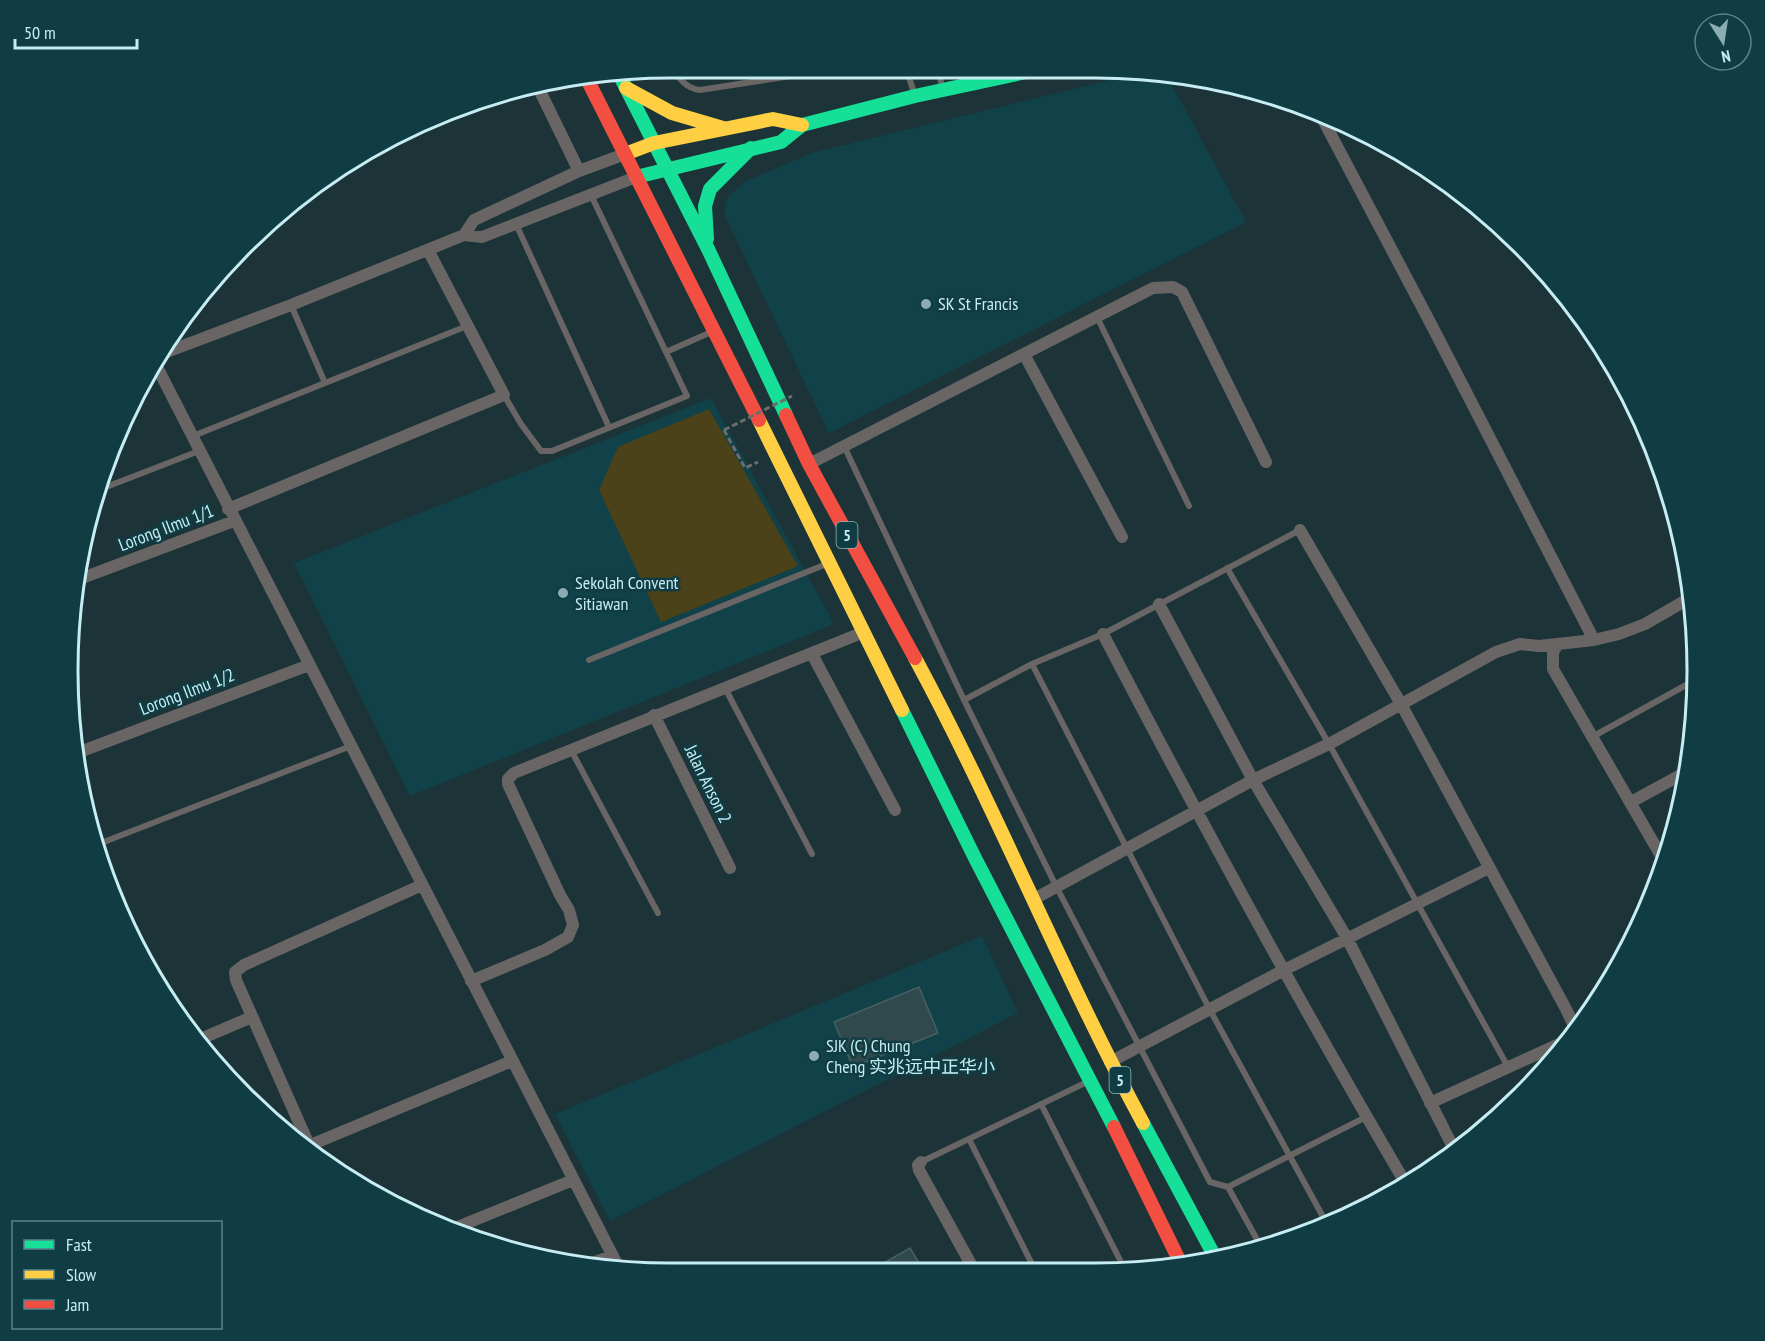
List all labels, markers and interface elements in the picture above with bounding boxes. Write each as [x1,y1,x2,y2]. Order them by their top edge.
scale bar [15,12,136,50]
north arrow [1693,12,1753,72]
text: 50 m [24,21,56,44]
text: N [1720,46,1732,67]
place label: SK St Francis [938,292,1018,315]
marker: SK St Francis [919,297,933,311]
street label: Lorong Ilmu 1/1 [115,499,217,556]
road number: 5 [836,522,858,548]
place label: Sekolah Convent Sitiawan [575,571,679,615]
marker: Sekolah Convent Sitiawan [556,586,570,600]
street label: Lorong Ilmu 1/2 [136,663,238,720]
street label: Jalan Anson 2 [679,740,737,827]
place label: SJK (C) Chung Cheng 实兆远中正华小 [826,1034,995,1078]
marker: SJK (C) Chung Cheng 实兆远中正华小 [807,1049,821,1063]
road number: 5 [1110,1067,1130,1093]
legend [12,1221,222,1329]
text: Fast [66,1233,92,1256]
text: Slow [66,1263,97,1286]
text: Jam [65,1293,89,1316]

